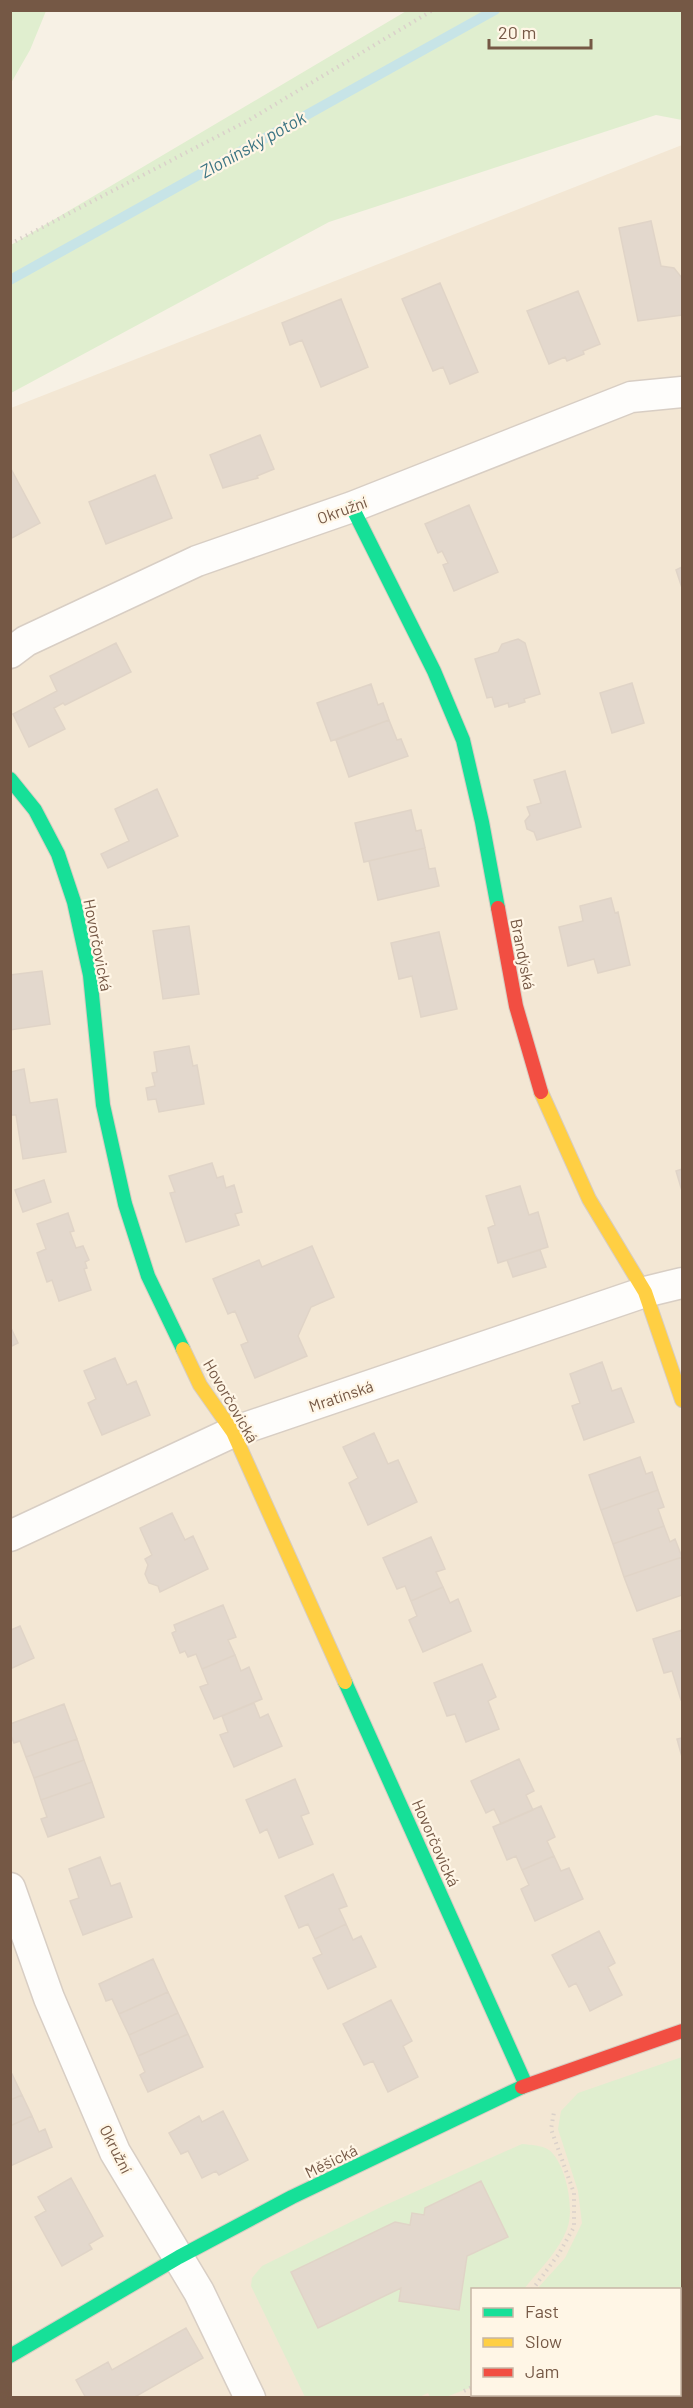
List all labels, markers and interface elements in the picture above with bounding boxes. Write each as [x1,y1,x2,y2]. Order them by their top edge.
scale bar [489,12,591,50]
text: 20 m [498,21,536,43]
water label: Zlonínský potok [196,106,309,182]
street label: Okružní [314,492,370,527]
street label: Hovorčovická [80,897,117,993]
street label: Brandýská [507,917,540,991]
street label: Hovorčovická [200,1356,263,1446]
street label: Mratínská [306,1376,376,1415]
street label: Hovorčovická [409,1796,464,1889]
street label: Okružní [96,2122,137,2177]
street label: Měšická [301,2140,360,2181]
legend [471,2288,681,2396]
text: Fast [525,2300,559,2322]
text: Slow [525,2330,562,2352]
text: Jam [525,2360,559,2382]

